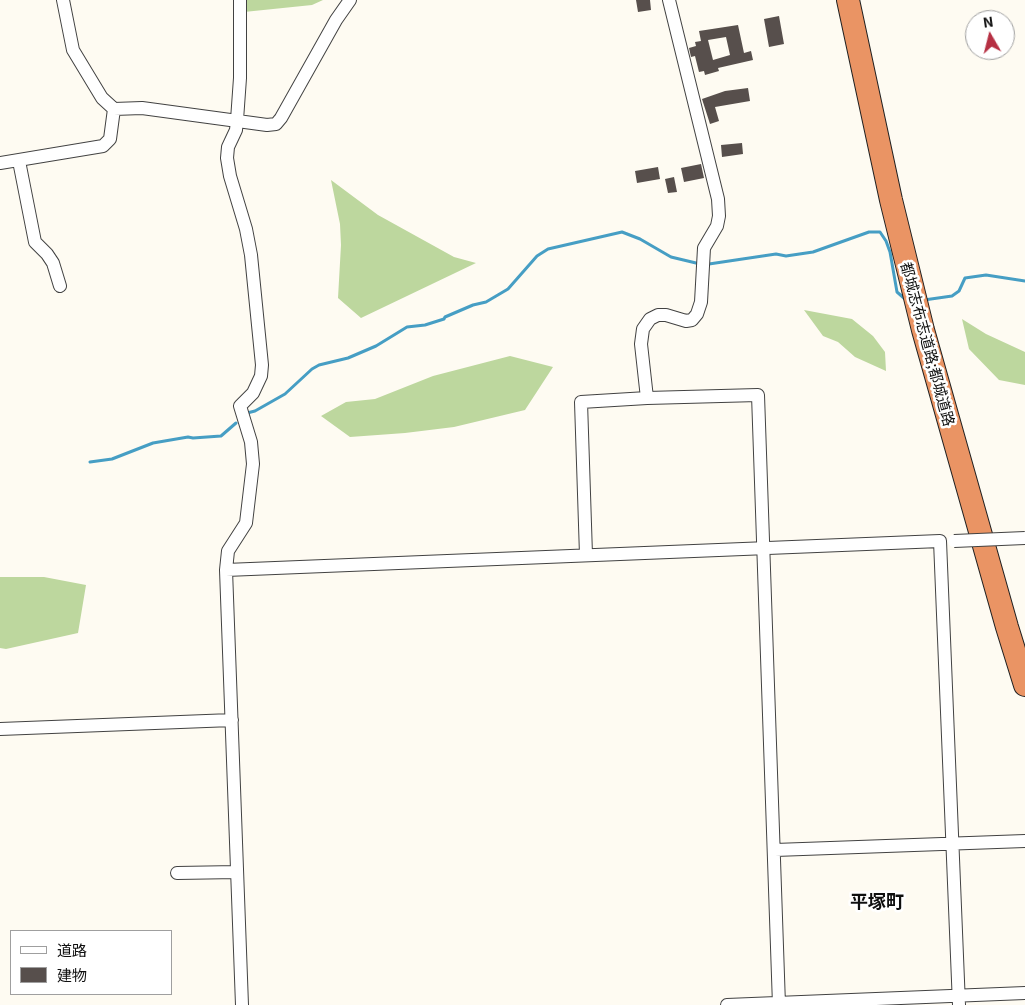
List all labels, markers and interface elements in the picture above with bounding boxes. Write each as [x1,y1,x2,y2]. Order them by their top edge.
north arrow [965,10,1015,60]
text: N [981,11,995,32]
street label: 都城志布志道路;都城道路 [897,260,959,428]
district label: 平塚町 [850,890,904,912]
legend [10,930,172,995]
text: 道路 [57,939,87,960]
text: 建物 [57,964,87,985]

